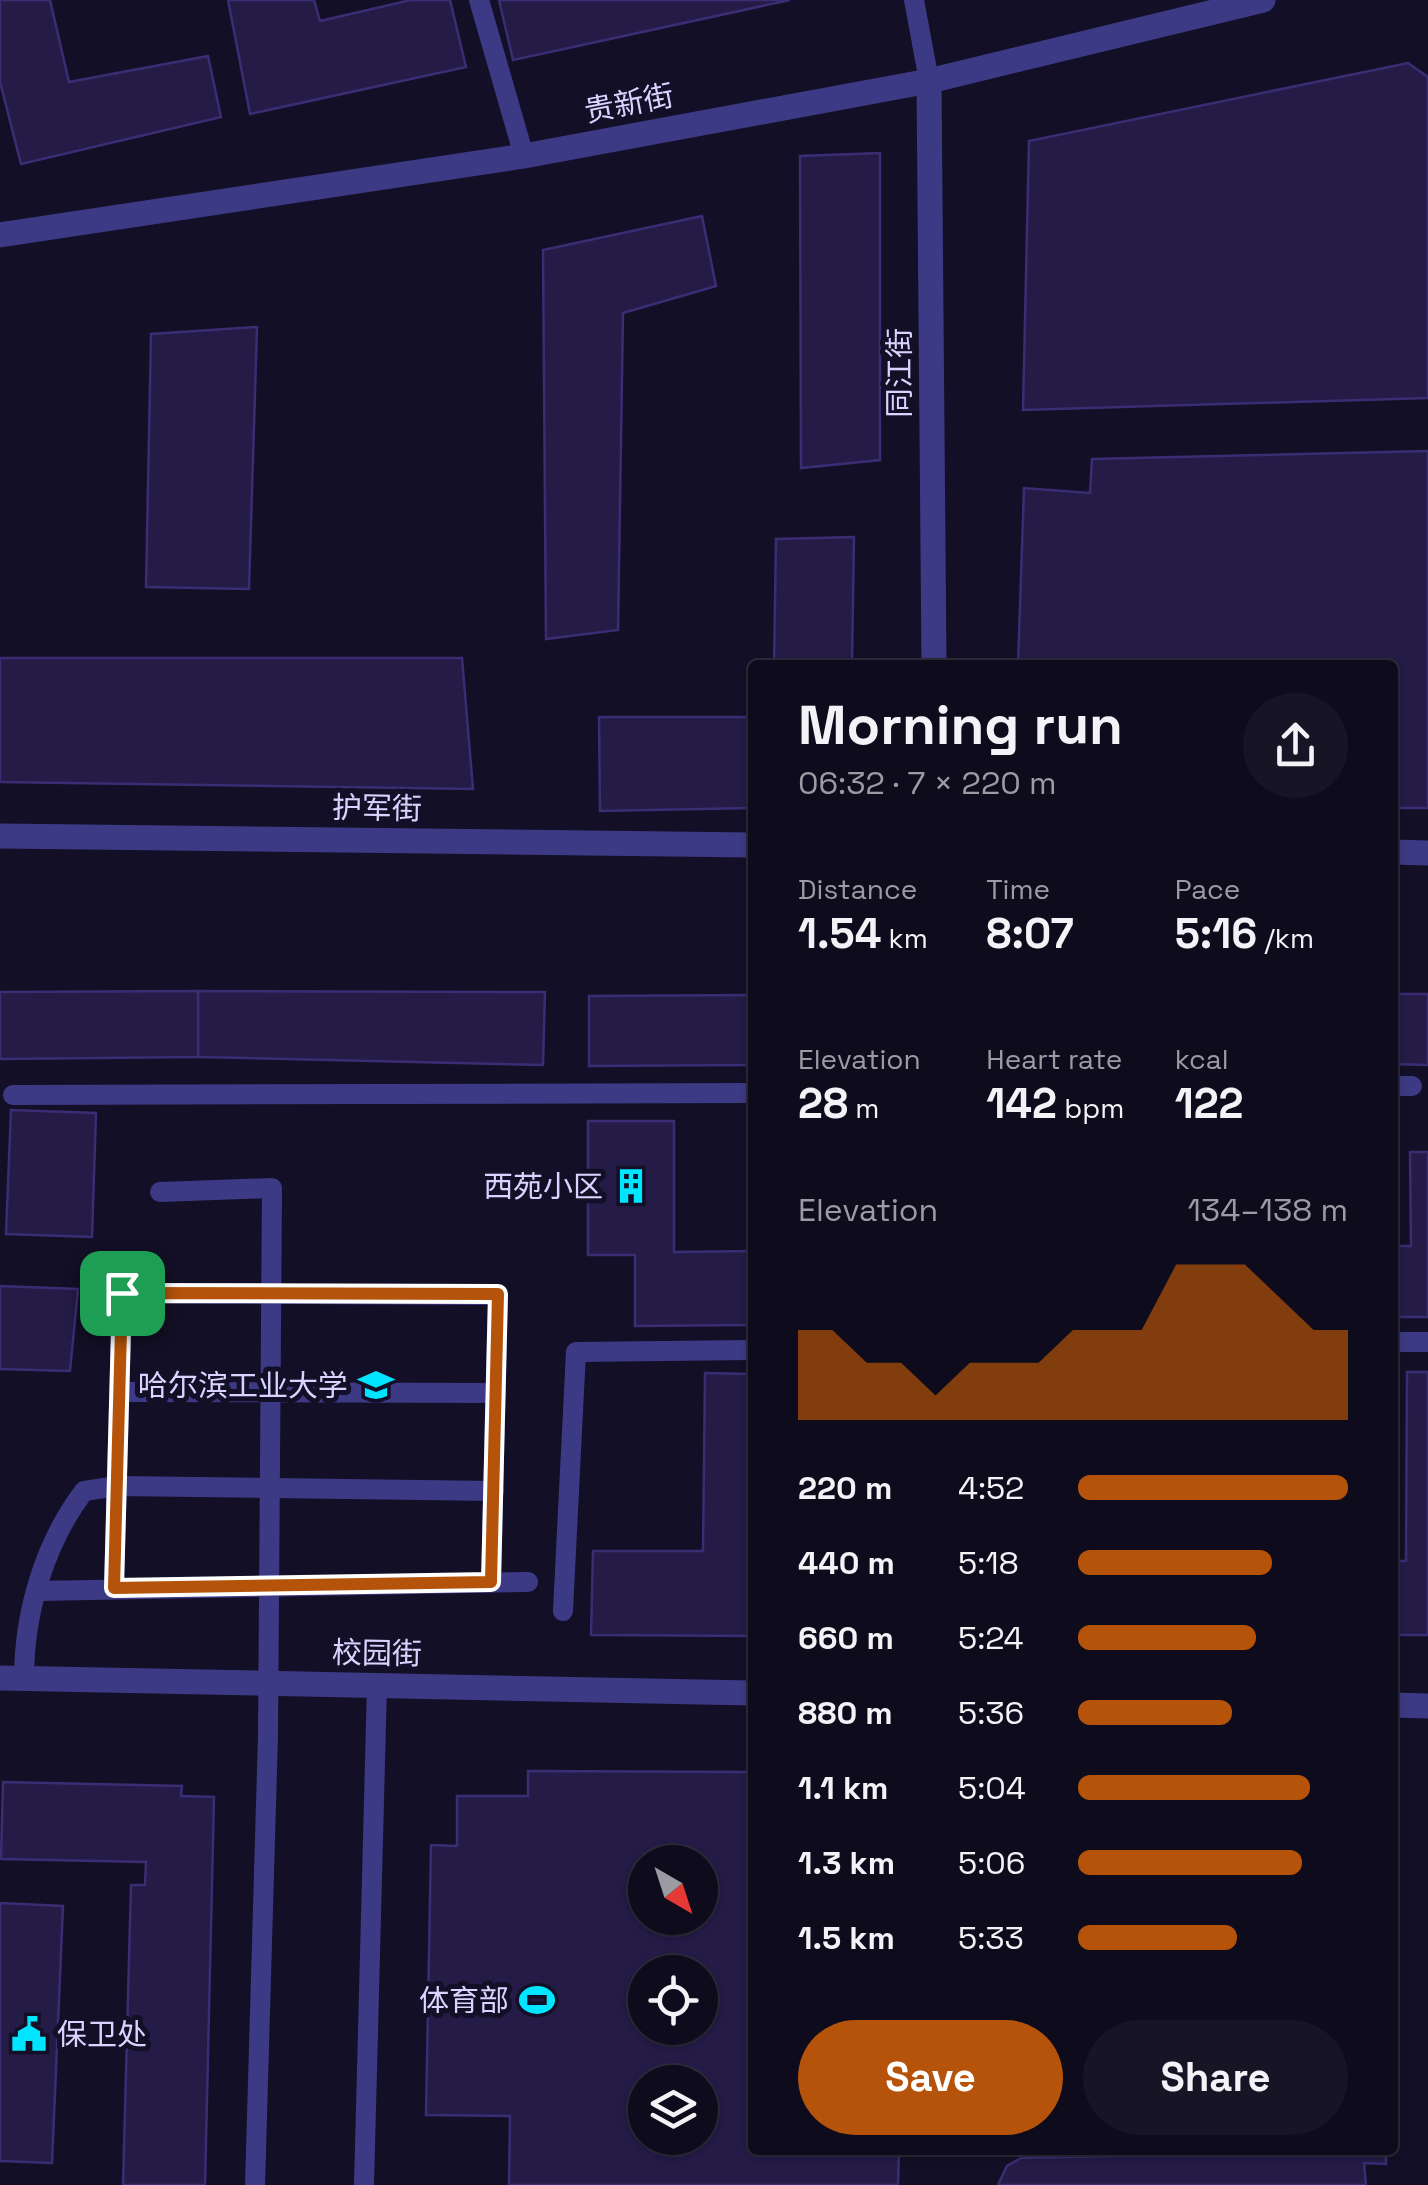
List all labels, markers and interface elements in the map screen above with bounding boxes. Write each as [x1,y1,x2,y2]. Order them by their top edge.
street label: 贵新街 [581,75,677,131]
street label: 同江街 [880,328,919,418]
text: Morning run [798,690,1123,760]
button: share [1243,693,1348,798]
text: 06:32 · 7 × 220 m [798,763,1056,803]
street label: 护军街 [332,788,422,828]
text: Distance [798,871,917,907]
text: Time [986,871,1050,907]
text: Pace [1175,871,1240,907]
text: 1.54 [798,907,881,960]
text: 8:07 [986,907,1074,960]
text: 5:16 [1175,907,1257,960]
text: km [881,920,928,956]
text: /km [1257,920,1314,956]
text: Elevation [798,1041,921,1077]
text: Heart rate [986,1041,1122,1077]
text: kcal [1175,1041,1229,1077]
text: 28 [798,1077,848,1130]
text: 142 [986,1077,1057,1130]
text: 122 [1175,1077,1244,1130]
text: m [848,1090,879,1126]
text: bpm [1057,1090,1124,1126]
place label: 西苑小区 [483,1167,603,1206]
building icon: 西苑小区 [612,1167,650,1205]
text: Elevation [798,1190,938,1230]
text: 134–138 m [1187,1190,1348,1230]
pin [80,1251,165,1336]
icon: arrive [95,1266,150,1321]
place label: 哈尔滨工业大学 [138,1366,348,1405]
school or university icon: 哈尔滨工业大学 [357,1366,395,1404]
text: 220 m [798,1468,892,1508]
text: 4:52 [958,1468,1024,1508]
text: 440 m [798,1543,895,1583]
text: 5:18 [958,1543,1019,1583]
text: 660 m [798,1618,894,1658]
text: 5:24 [958,1618,1024,1658]
street label: 校园街 [332,1633,422,1673]
text: 880 m [798,1693,893,1733]
text: 5:36 [958,1693,1024,1733]
text: 1.1 km [798,1768,888,1808]
text: 5:04 [958,1768,1026,1808]
text: 1.3 km [798,1843,895,1883]
text: 5:06 [958,1843,1025,1883]
north arrow [628,1845,718,1935]
map controls [628,1845,718,2155]
text: 1.5 km [798,1918,895,1958]
text: 5:33 [958,1918,1024,1958]
button: locate [628,1955,718,2045]
place label: 体育部 [419,1981,509,2020]
sports icon: 体育部 [518,1981,556,2019]
public building icon: 保卫处 [10,2015,48,2053]
place label: 保卫处 [57,2015,147,2054]
button: Save [798,2020,1063,2135]
button: Share [1083,2020,1348,2135]
button: layers [628,2065,718,2155]

